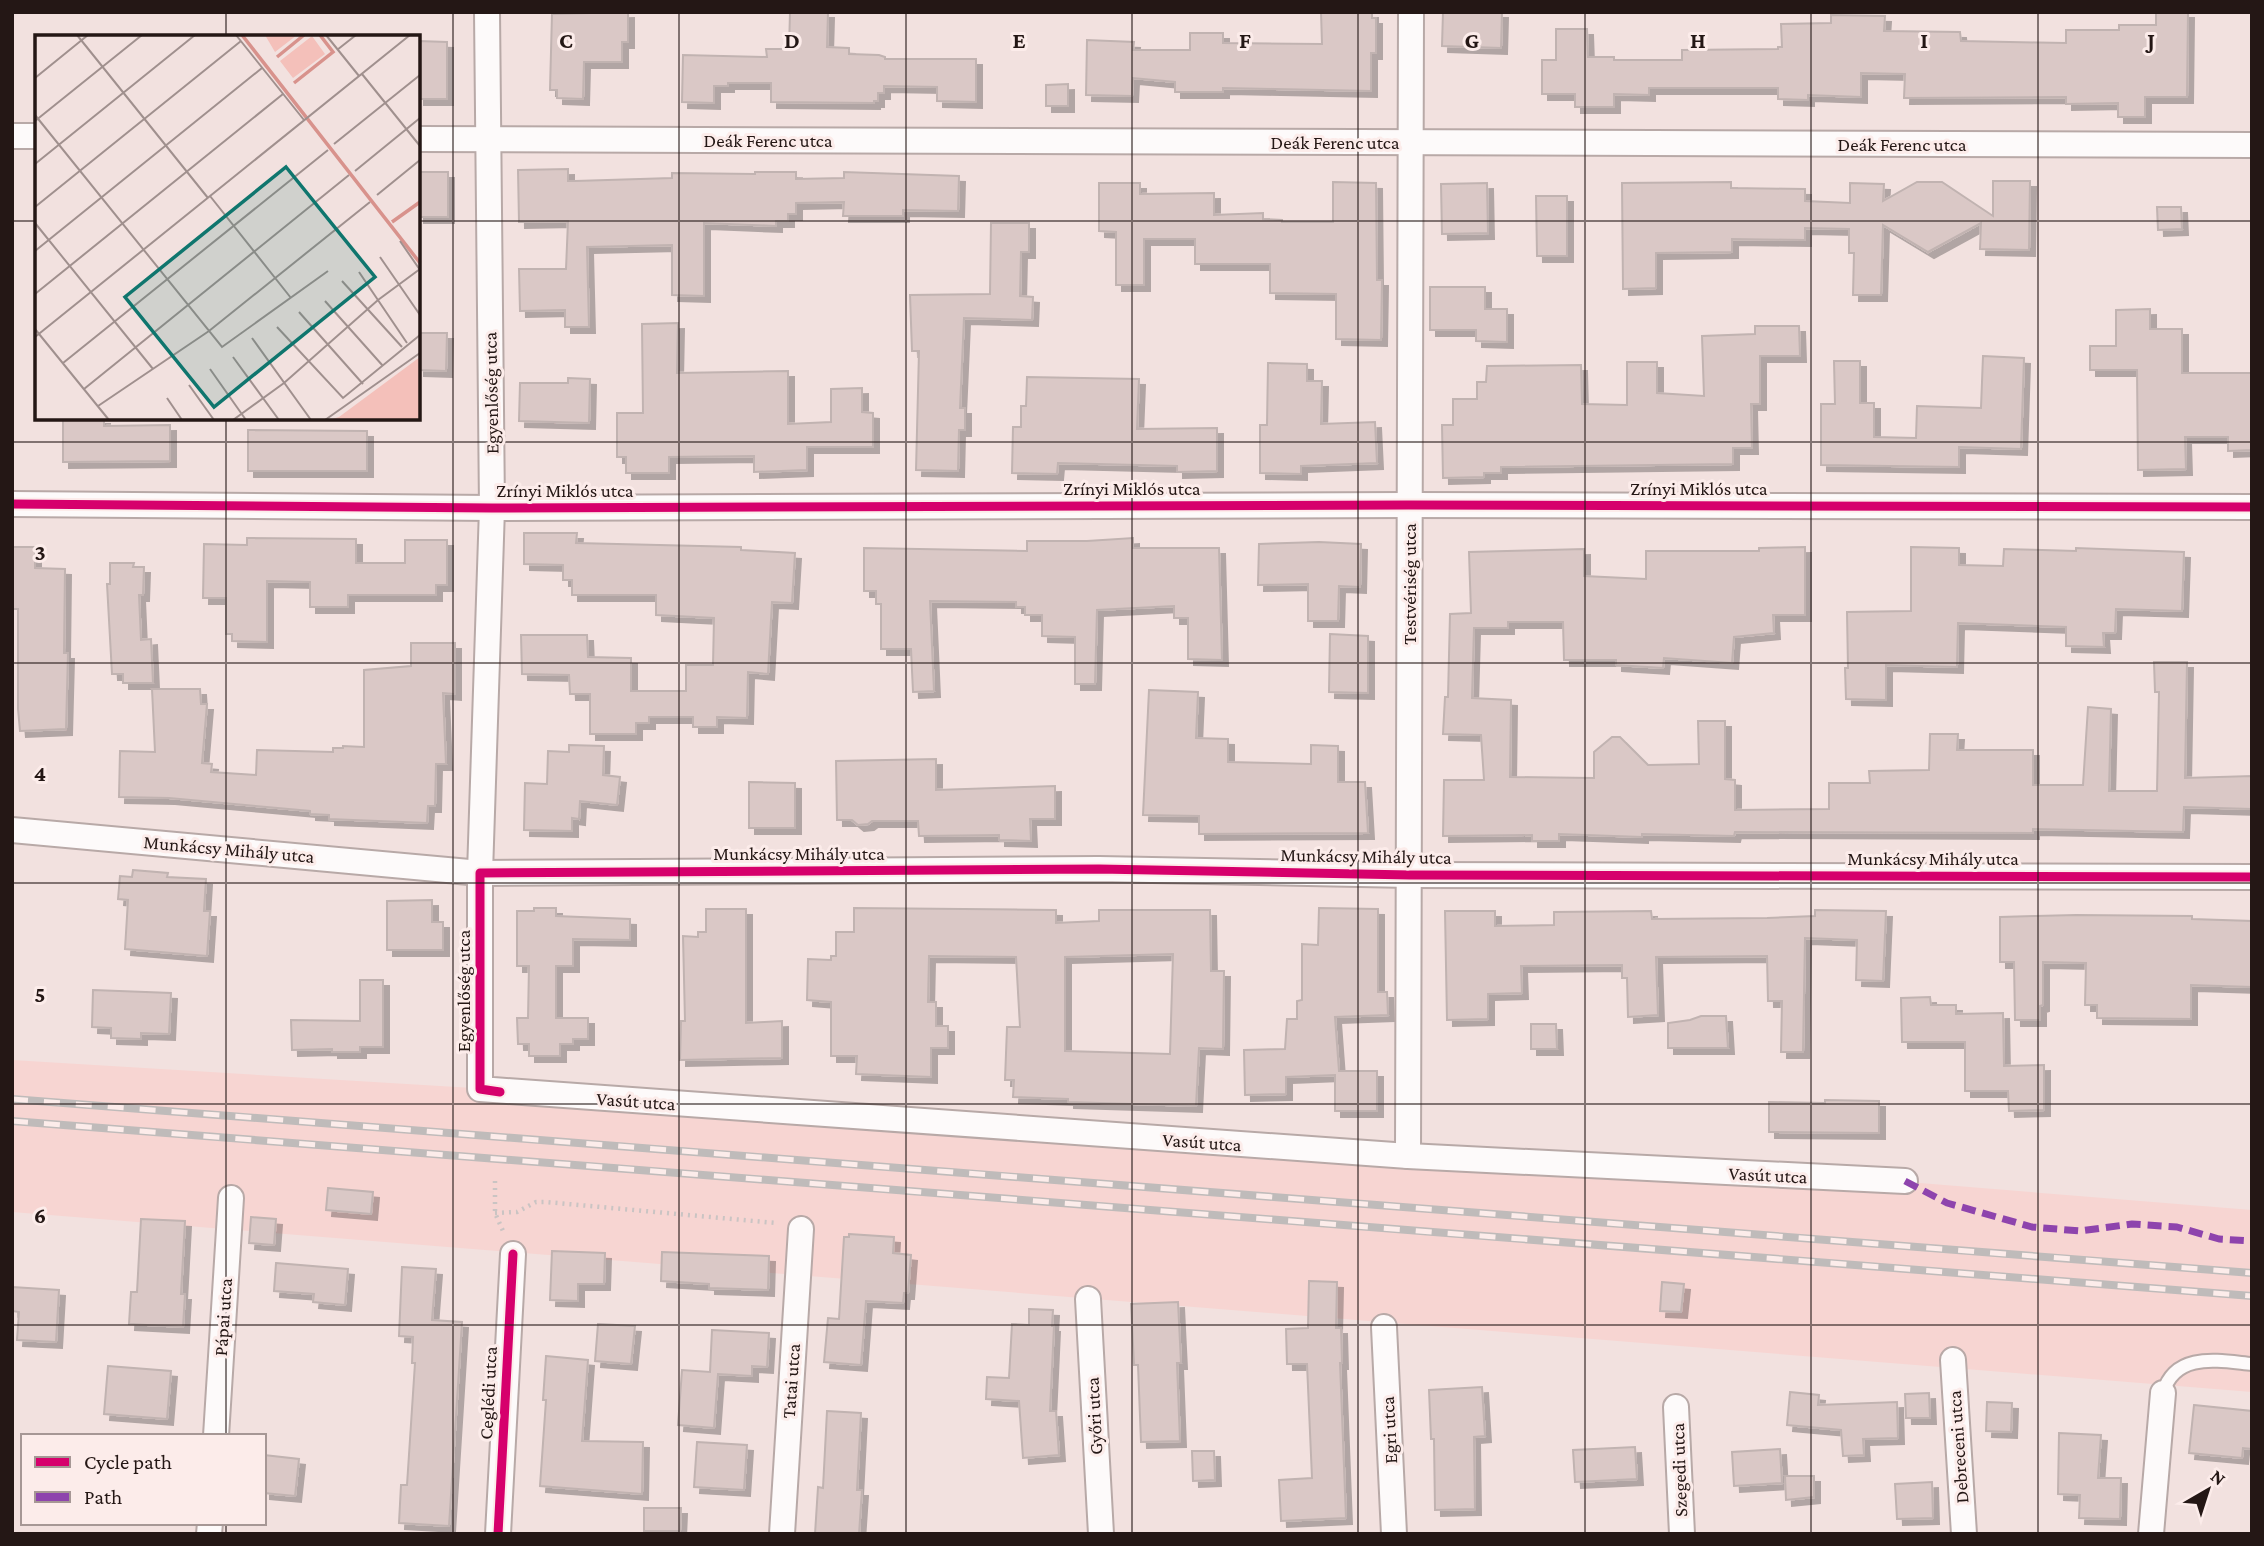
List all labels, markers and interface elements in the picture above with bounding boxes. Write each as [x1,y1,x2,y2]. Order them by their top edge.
text: C [559,27,573,53]
text: D [784,27,800,53]
text: E [1012,27,1026,53]
text: F [1239,27,1251,53]
text: G [1465,27,1480,53]
text: H [1690,27,1706,53]
text: I [1920,27,1928,53]
text: J [2145,27,2155,53]
inset map [35,35,420,420]
street label: Deák Ferenc utca [704,130,833,151]
street label: Deák Ferenc utca [1271,132,1400,153]
street label: Deák Ferenc utca [1838,134,1967,155]
street label: Egyenlőség utca [479,331,503,454]
street label: Zrínyi Miklós utca [1063,478,1201,499]
street label: Zrínyi Miklós utca [1630,478,1768,499]
street label: Zrínyi Miklós utca [496,480,634,501]
street label: Testvériség utca [1399,523,1420,645]
text: 3 [34,539,46,565]
text: 4 [34,760,46,786]
street label: Munkácsy Mihály utca [143,831,315,867]
street label: Munkácsy Mihály utca [713,843,885,864]
street label: Munkácsy Mihály utca [1280,844,1452,868]
street label: Munkácsy Mihály utca [1847,848,2019,869]
street label: Egyenlőség utca [453,930,474,1052]
text: 5 [34,981,46,1007]
street label: Vasút utca [596,1088,676,1114]
street label: Vasút utca [1162,1129,1242,1155]
street label: Vasút utca [1728,1162,1808,1188]
text: 6 [34,1202,46,1228]
street label: Pápai utca [210,1277,236,1357]
street label: Tatai utca [778,1343,804,1419]
street label: Ceglédi utca [475,1346,501,1440]
street label: Győri utca [1081,1376,1107,1456]
street label: Debreceni utca [1944,1390,1972,1504]
street label: Egri utca [1377,1396,1401,1464]
street label: Szegedi utca [1667,1422,1691,1517]
legend [21,1434,266,1525]
text: Cycle path [84,1450,172,1474]
north arrow [2173,1455,2243,1525]
text: N [2207,1465,2230,1489]
text: Path [84,1485,122,1509]

